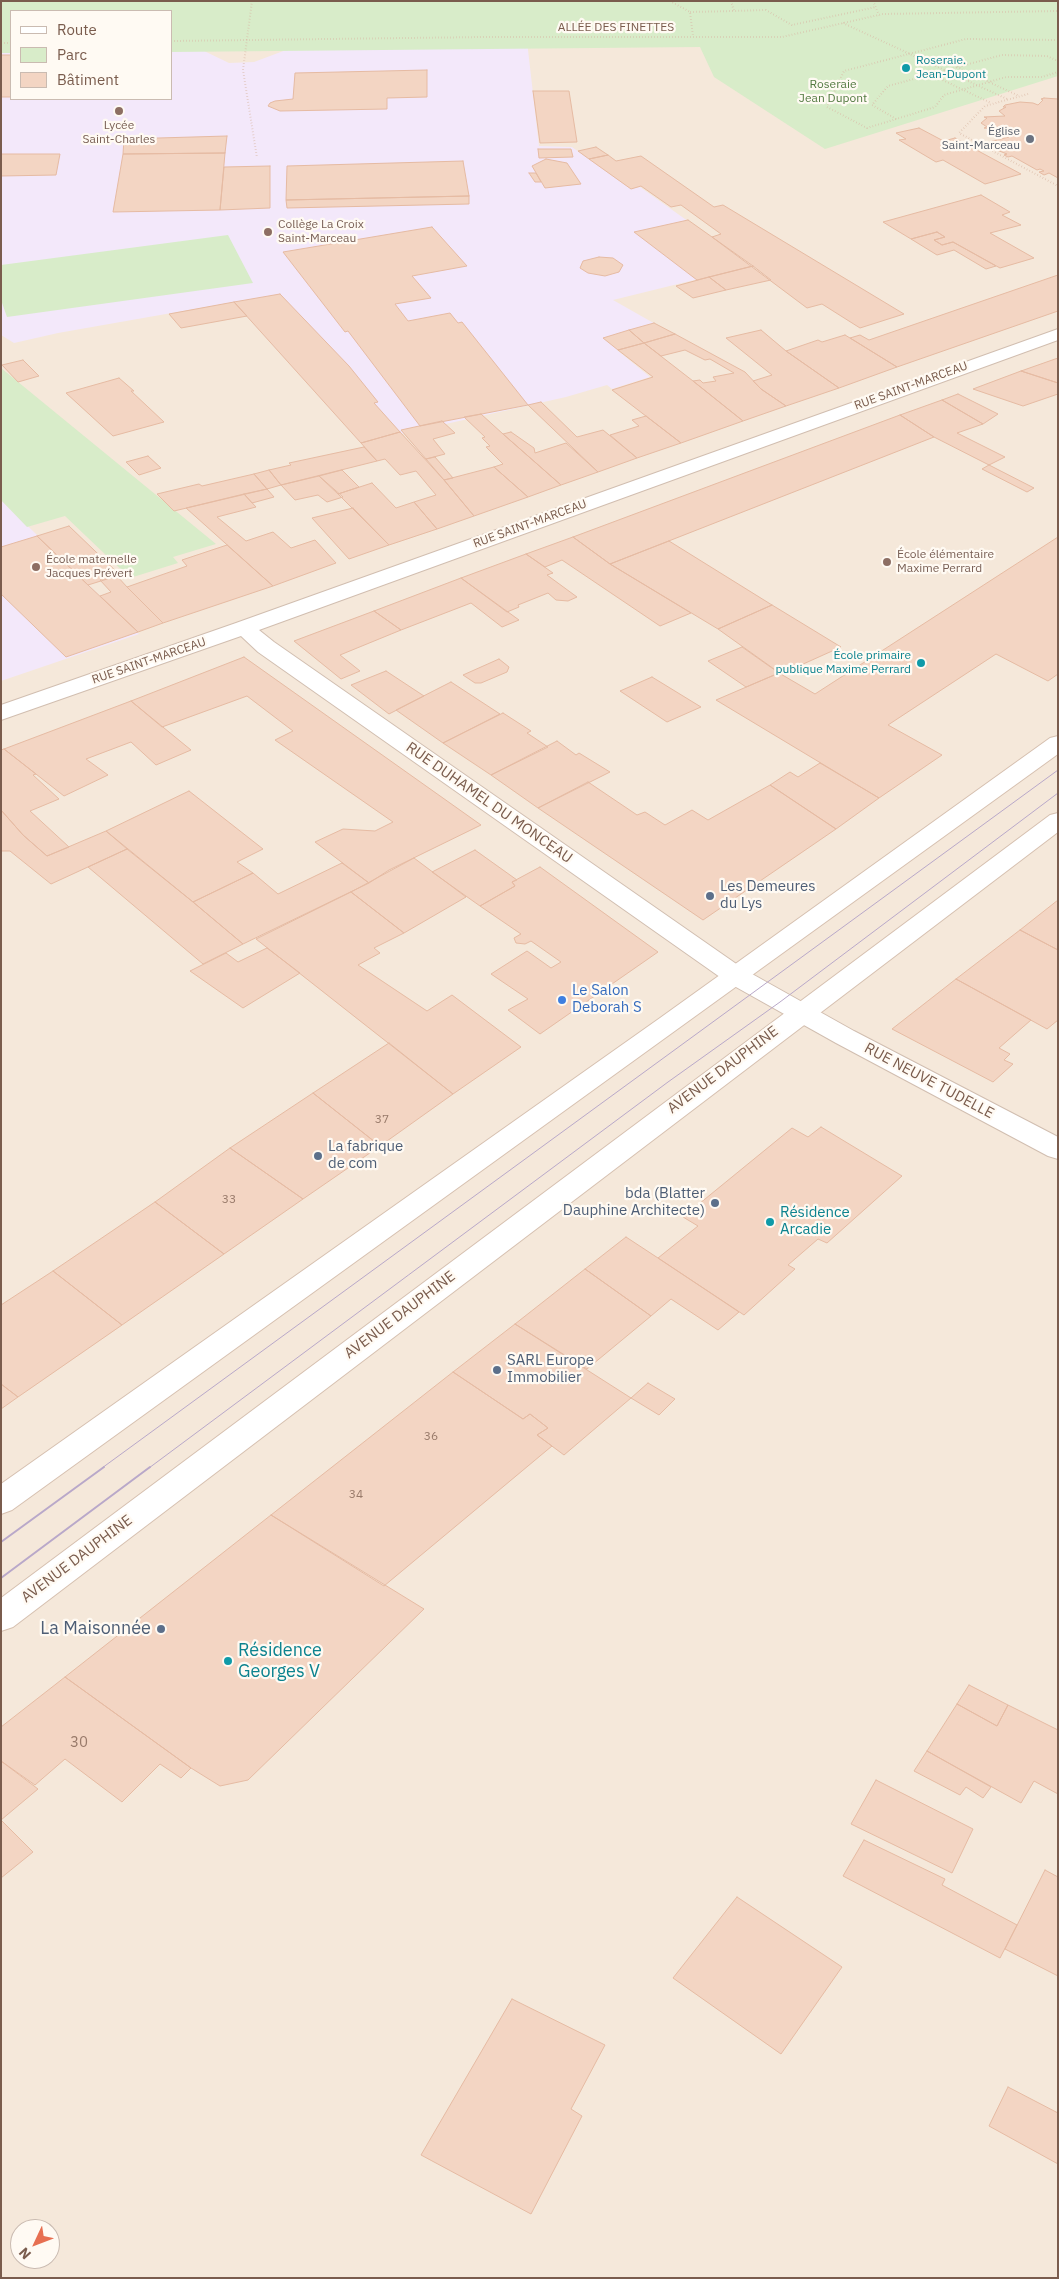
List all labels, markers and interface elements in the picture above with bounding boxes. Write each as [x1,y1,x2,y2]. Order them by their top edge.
legend [10,10,172,100]
text: Route [57,20,97,39]
street label: ALLÉE DES FINETTES [558,21,674,35]
text: Parc [57,45,87,64]
place label: Roseraie. Jean-Dupont [916,54,986,82]
marker: Roseraie. Jean-Dupont [900,62,912,74]
text: Bâtiment [57,70,119,89]
park label: Roseraie Jean Dupont [799,78,867,106]
marker: Lycée Saint-Charles [113,105,125,117]
place label: Lycée Saint-Charles [83,119,155,147]
place label: Église Saint-Marceau [942,125,1020,153]
marker: Église Saint-Marceau [1024,133,1036,145]
place label: Collège La Croix Saint-Marceau [278,218,364,246]
marker: Collège La Croix Saint-Marceau [262,226,274,238]
street label: RUE SAINT-MARCEAU [852,359,970,413]
street label: RUE SAINT-MARCEAU [471,497,589,551]
place label: École élémentaire Maxime Perrard [897,548,994,576]
place label: École maternelle Jacques Prévert [46,553,137,581]
marker: École élémentaire Maxime Perrard [881,556,893,568]
marker: École maternelle Jacques Prévert [30,561,42,573]
street label: RUE SAINT-MARCEAU [90,635,208,687]
place label: École primaire publique Maxime Perrard [776,649,911,677]
marker: École primaire publique Maxime Perrard [915,657,927,669]
street label: RUE DUHAMEL DU MONCEAU [402,739,576,867]
place label: Les Demeures du Lys [720,878,816,913]
marker: Les Demeures du Lys [704,890,716,902]
place label: Le Salon Deborah S [572,982,642,1017]
marker: Le Salon Deborah S [556,994,568,1006]
street label: AVENUE DAUPHINE [664,1022,782,1118]
street label: RUE NEUVE TUDELLE [861,1039,997,1123]
house number: 37 [375,1113,389,1127]
place label: La fabrique de com [328,1138,403,1173]
marker: La fabrique de com [312,1150,324,1162]
place label: bda (Blatter Dauphine Architecte) [563,1185,705,1220]
house number: 33 [222,1193,236,1207]
marker: bda (Blatter Dauphine Architecte) [709,1197,721,1209]
place label: Résidence Arcadie [780,1204,850,1239]
marker: Résidence Arcadie [764,1216,776,1228]
street label: AVENUE DAUPHINE [341,1267,459,1363]
place label: SARL Europe Immobilier [507,1352,594,1387]
marker: SARL Europe Immobilier [491,1364,503,1376]
house number: 36 [424,1430,438,1444]
house number: 34 [349,1488,363,1502]
street label: AVENUE DAUPHINE [18,1511,136,1607]
place label: La Maisonnée [40,1618,151,1640]
marker: La Maisonnée [155,1623,167,1635]
place label: Résidence Georges V [238,1640,322,1682]
marker: Résidence Georges V [222,1655,234,1667]
house number: 30 [70,1734,88,1752]
north arrow [10,2219,60,2269]
text: N [15,2244,35,2263]

